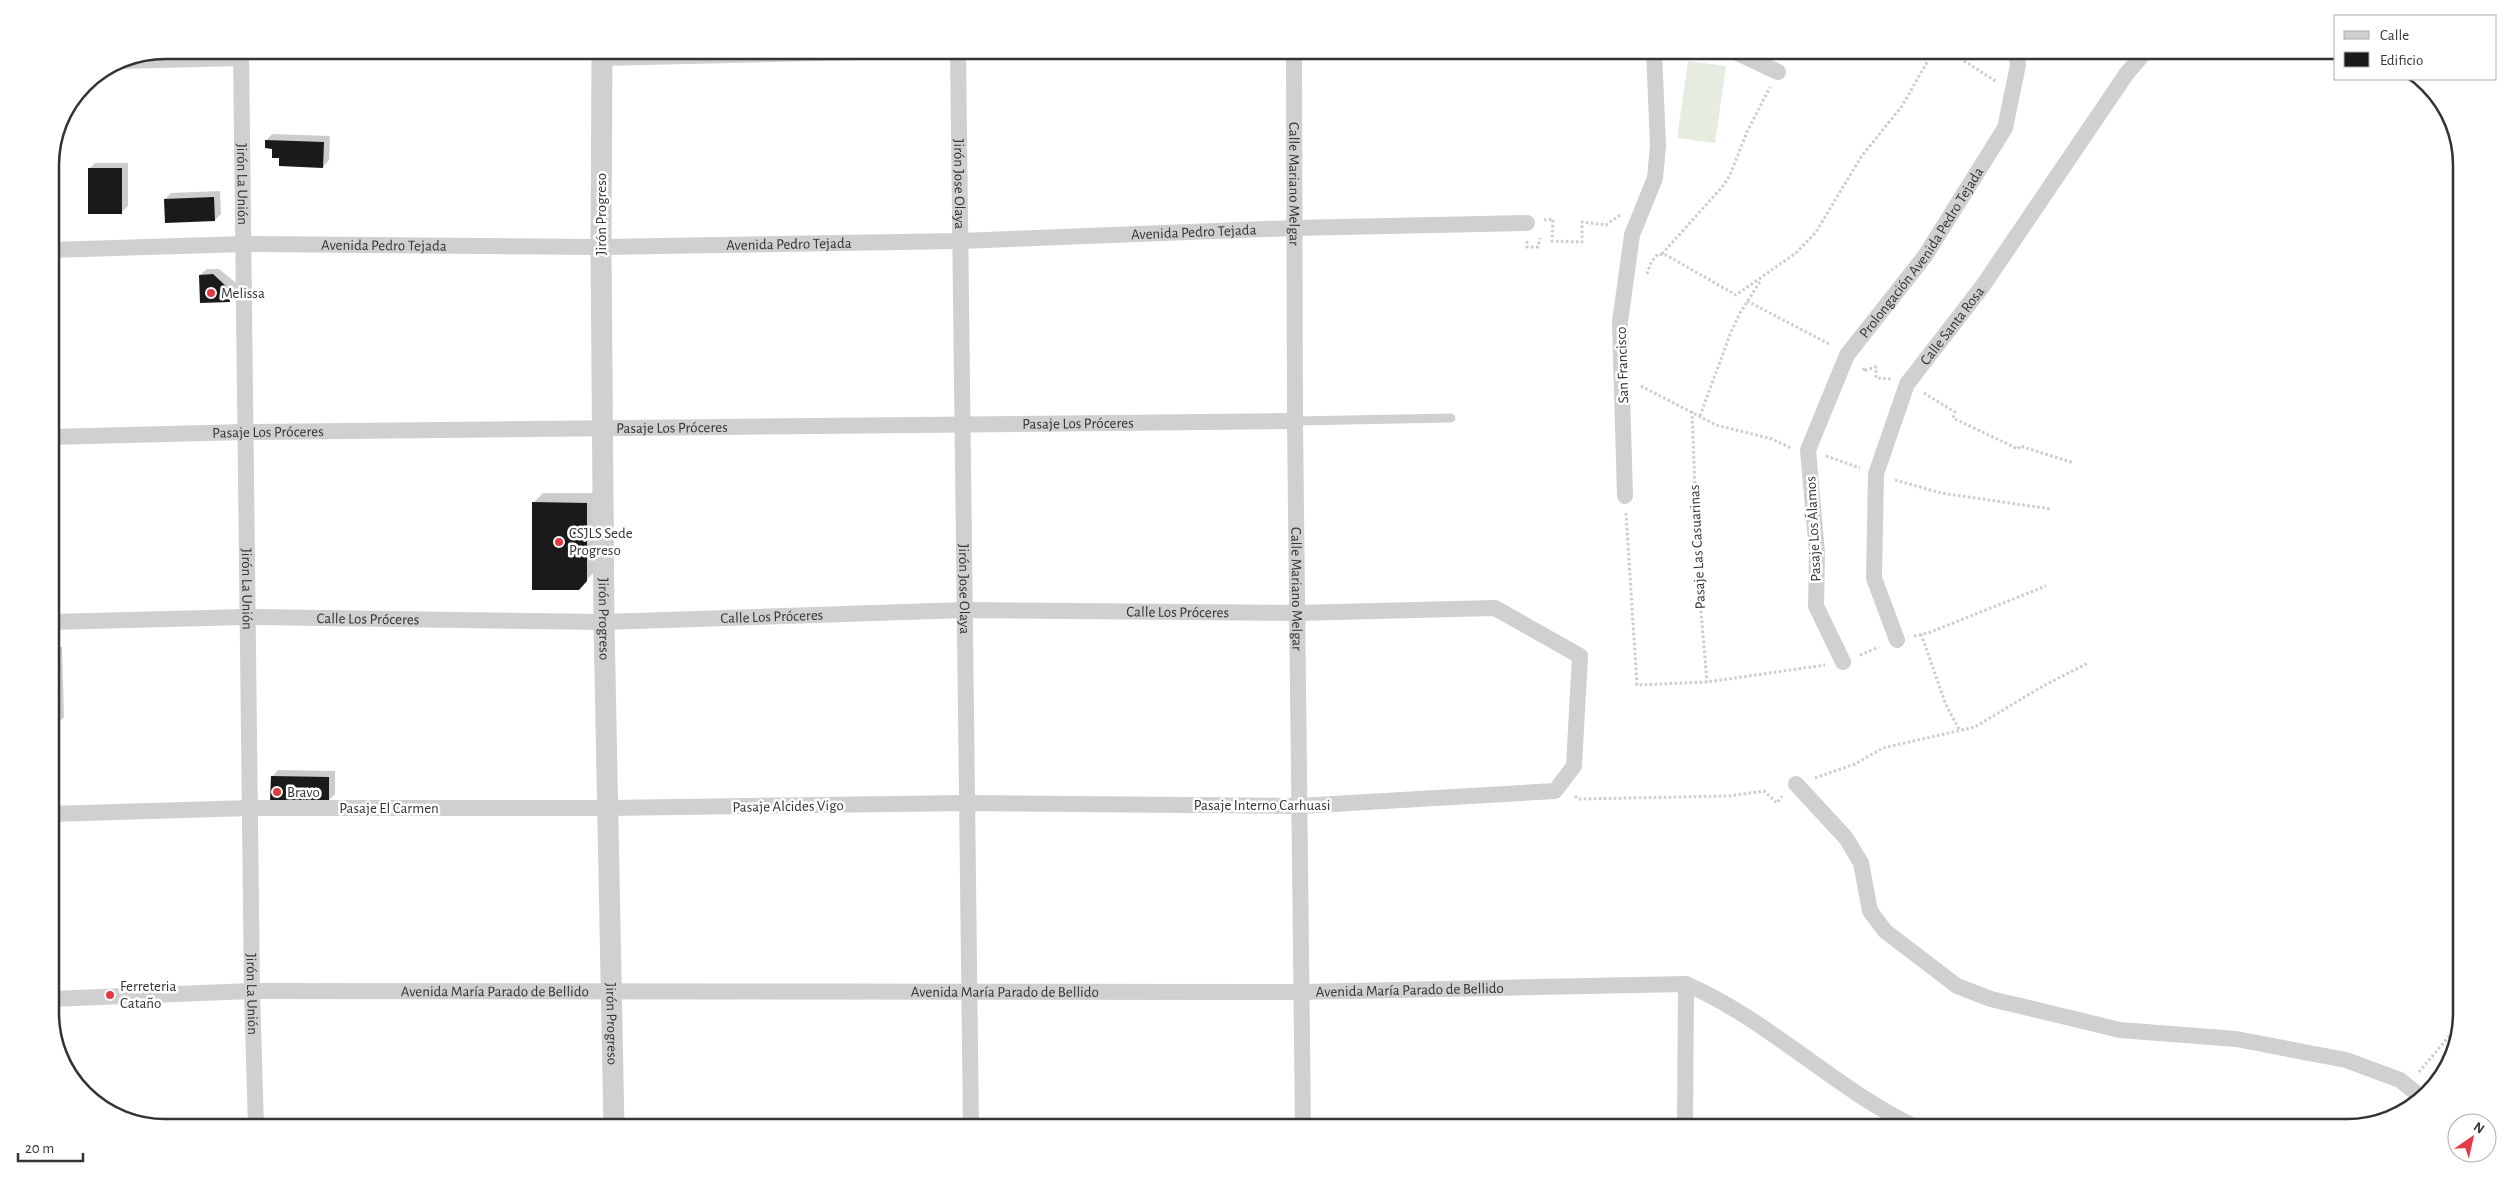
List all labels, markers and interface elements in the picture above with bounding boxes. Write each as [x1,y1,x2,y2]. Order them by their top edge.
legend [2334,15,2497,80]
text: Calle [2380,28,2409,43]
text: Edificio [2380,53,2423,68]
street label: Calle Mariano Melgar [1286,122,1302,246]
street label: Jirón Jose Olaya [951,139,967,229]
street label: Jirón La Unión [234,143,250,225]
street label: Prolongación Avenida Pedro Tejada [1857,165,1987,341]
street label: Jirón Progreso [594,173,609,255]
street label: Avenida Pedro Tejada [1131,222,1257,242]
street label: Avenida Pedro Tejada [726,236,852,253]
street label: Avenida Pedro Tejada [321,238,447,254]
street label: Calle Santa Rosa [1918,284,1987,368]
place label: Melissa [221,286,265,301]
marker: Melissa [205,287,217,299]
street label: San Francisco [1614,326,1631,404]
street label: Pasaje Los Próceres [1022,416,1134,432]
street label: Pasaje Los Próceres [616,420,728,436]
street label: Pasaje Los Próceres [212,424,324,441]
street label: Pasaje Los Álamos [1801,476,1824,582]
street label: Pasaje Las Casuarinas [1687,484,1708,610]
place label: CSJLS Sede Progreso [569,526,633,558]
street label: Calle Mariano Melgar [1288,527,1305,651]
marker: CSJLS Sede Progreso [553,536,565,548]
street label: Jirón Jose Olaya [956,544,972,634]
street label: Jirón La Unión [239,548,255,630]
street label: Jirón Progreso [596,578,612,660]
street label: Calle Los Próceres [1126,604,1229,620]
street label: Calle Los Próceres [720,608,823,626]
street label: Calle Los Próceres [316,611,419,627]
place label: Bravo [287,785,320,800]
marker: Bravo [271,786,283,798]
street label: Pasaje Alcides Vigo [732,798,844,815]
street label: Pasaje Interno Carhuasi [1194,798,1330,813]
street label: Pasaje El Carmen [339,801,439,816]
street label: Jirón La Unión [244,953,260,1035]
place label: Ferreteria Cataño [120,979,176,1011]
street label: Avenida María Parado de Bellido [1316,981,1504,1000]
street label: Jirón Progreso [603,983,620,1065]
street label: Avenida María Parado de Bellido [401,984,589,999]
street label: Avenida María Parado de Bellido [911,985,1099,1000]
marker: Ferreteria Cataño [104,989,116,1001]
north arrow [2447,1113,2497,1163]
text: N [2471,1120,2487,1137]
scale bar [18,1130,82,1162]
text: 20 m [25,1141,54,1156]

